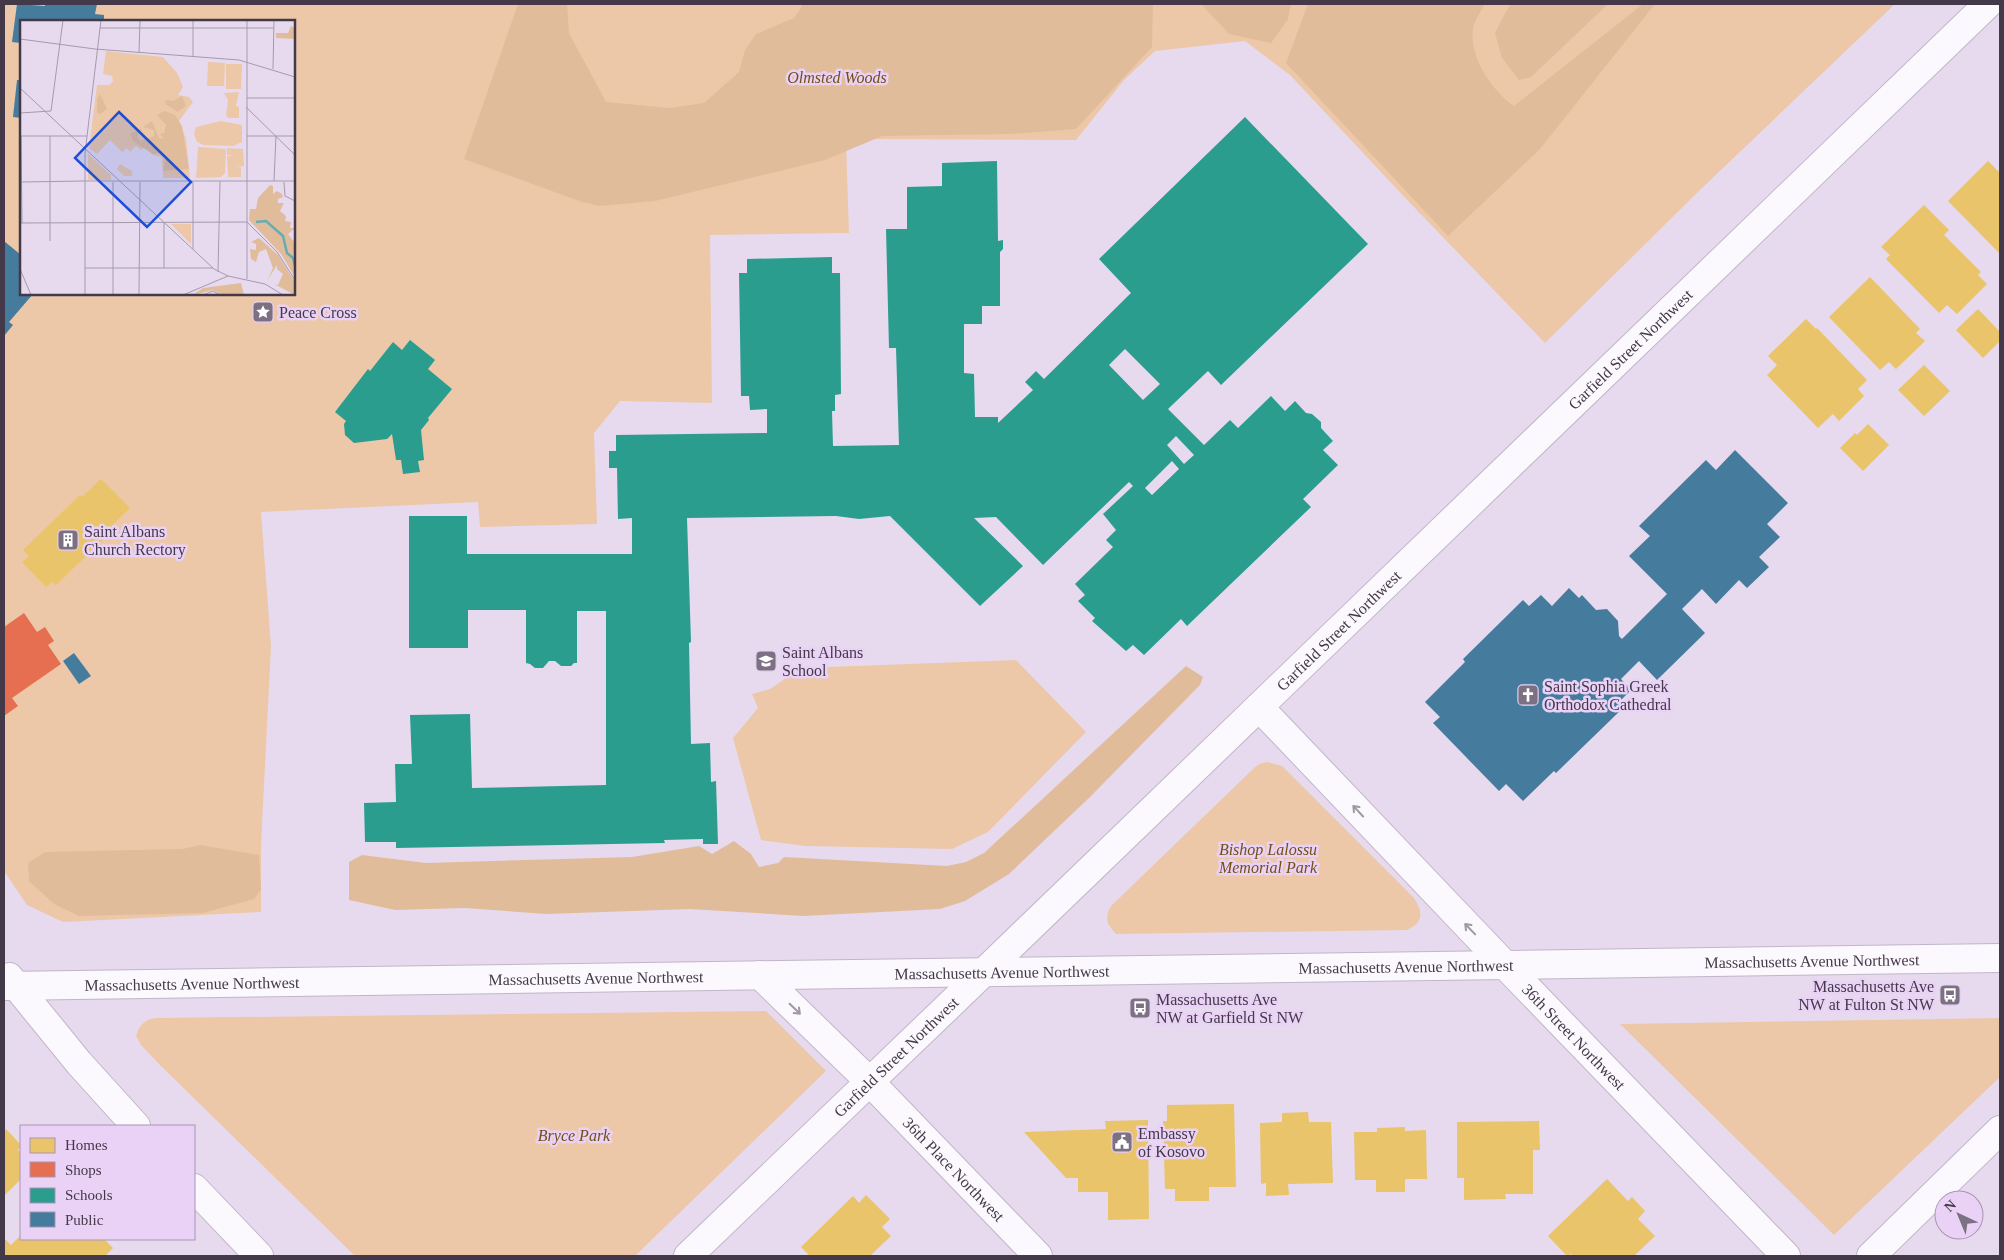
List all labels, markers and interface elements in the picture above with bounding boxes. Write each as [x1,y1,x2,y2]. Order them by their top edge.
inset map [20,20,295,295]
park label: Olmsted Woods [787,69,887,86]
street label: Garfield Street Northwest [1565,285,1696,413]
place icon: Peace Cross [251,300,275,324]
place label: Peace Cross [279,304,357,321]
place label: Saint Albans Church Rectory [84,523,186,559]
building icon: Saint Albans Church Rectory [56,528,80,552]
street label: Garfield Street Northwest [1273,566,1404,694]
place label: Saint Albans School [782,644,863,679]
school or university icon: Saint Albans School [754,649,778,673]
place label: Saint Sophia Greek Orthodox Cathedral [1544,678,1672,713]
church icon: Saint Sophia Greek Orthodox Cathedral [1516,683,1540,707]
one-way arrow [1352,805,1364,818]
park label: Bishop Lalossu Memorial Park [1218,841,1318,876]
one-way arrow [1464,923,1476,935]
street label: Massachusetts Avenue Northwest [1704,951,1920,971]
street label: Massachusetts Avenue Northwest [1298,956,1514,976]
street label: Massachusetts Avenue Northwest [894,962,1110,982]
street label: Massachusetts Avenue Northwest [488,968,704,988]
street label: Massachusetts Avenue Northwest [84,973,300,993]
place label: Massachusetts Ave NW at Fulton St NW [1798,978,1935,1013]
street label: 36th Street Northwest [1519,980,1629,1093]
bus stop icon: Massachusetts Ave NW at Fulton St NW [1938,983,1962,1007]
place label: Massachusetts Ave NW at Garfield St NW [1156,991,1304,1026]
street label: Garfield Street Northwest [830,993,962,1120]
bus stop icon: Massachusetts Ave NW at Garfield St NW [1128,996,1152,1020]
one-way arrow [789,1002,801,1015]
street label: 36th Place Northwest [900,1114,1008,1225]
legend [20,1125,195,1240]
place label: Embassy of Kosovo [1138,1125,1205,1160]
park label: Bryce Park [538,1127,611,1145]
public building icon: Embassy of Kosovo [1110,1130,1134,1154]
text: Homes [65,1137,108,1153]
text: Shops [65,1162,102,1178]
text: Schools [65,1187,113,1203]
north arrow [1934,1190,1984,1240]
text: N [1941,1197,1959,1215]
text: Public [65,1212,104,1228]

